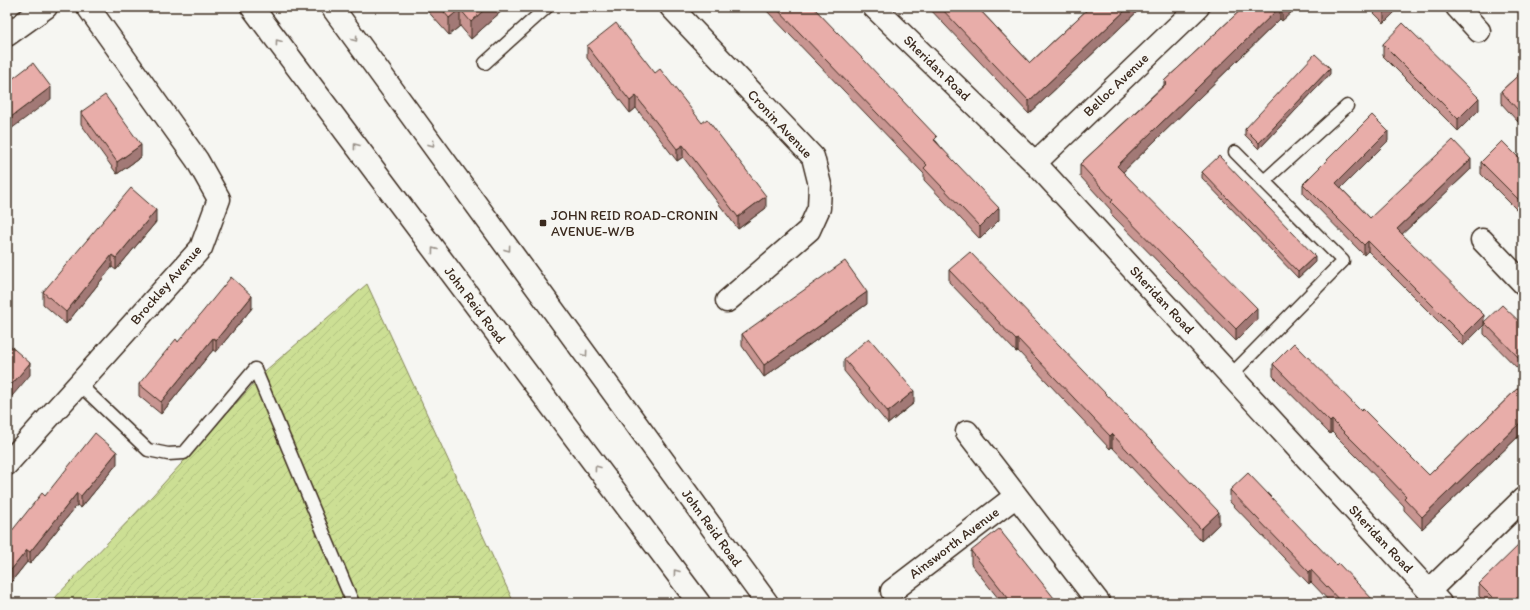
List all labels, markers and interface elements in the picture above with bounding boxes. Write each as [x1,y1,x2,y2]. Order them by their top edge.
street label: Sheridan Road [900,32,974,105]
one-way arrow [350,34,357,41]
one-way arrow [275,39,283,46]
street label: Belloc Avenue [1080,49,1152,120]
street label: Cronin Avenue [744,86,816,162]
one-way arrow [427,139,434,146]
one-way arrow [354,144,361,151]
place label: JOHN REID ROAD-CRONIN AVENUE-W/B [551,207,718,240]
marker: JOHN REID ROAD-CRONIN AVENUE-W/B [538,218,548,228]
street label: Brockley Avenue [127,241,206,328]
one-way arrow [504,244,511,251]
one-way arrow [431,248,438,255]
street label: Sheridan Road [1126,262,1198,338]
street label: John Reid Road [441,263,510,347]
one-way arrow [580,349,587,356]
one-way arrow [595,466,602,473]
street label: John Reid Road [678,486,746,570]
street label: Sheridan Road [1345,501,1417,577]
street label: Ainsworth Avenue [906,503,1003,582]
one-way arrow [673,569,680,576]

